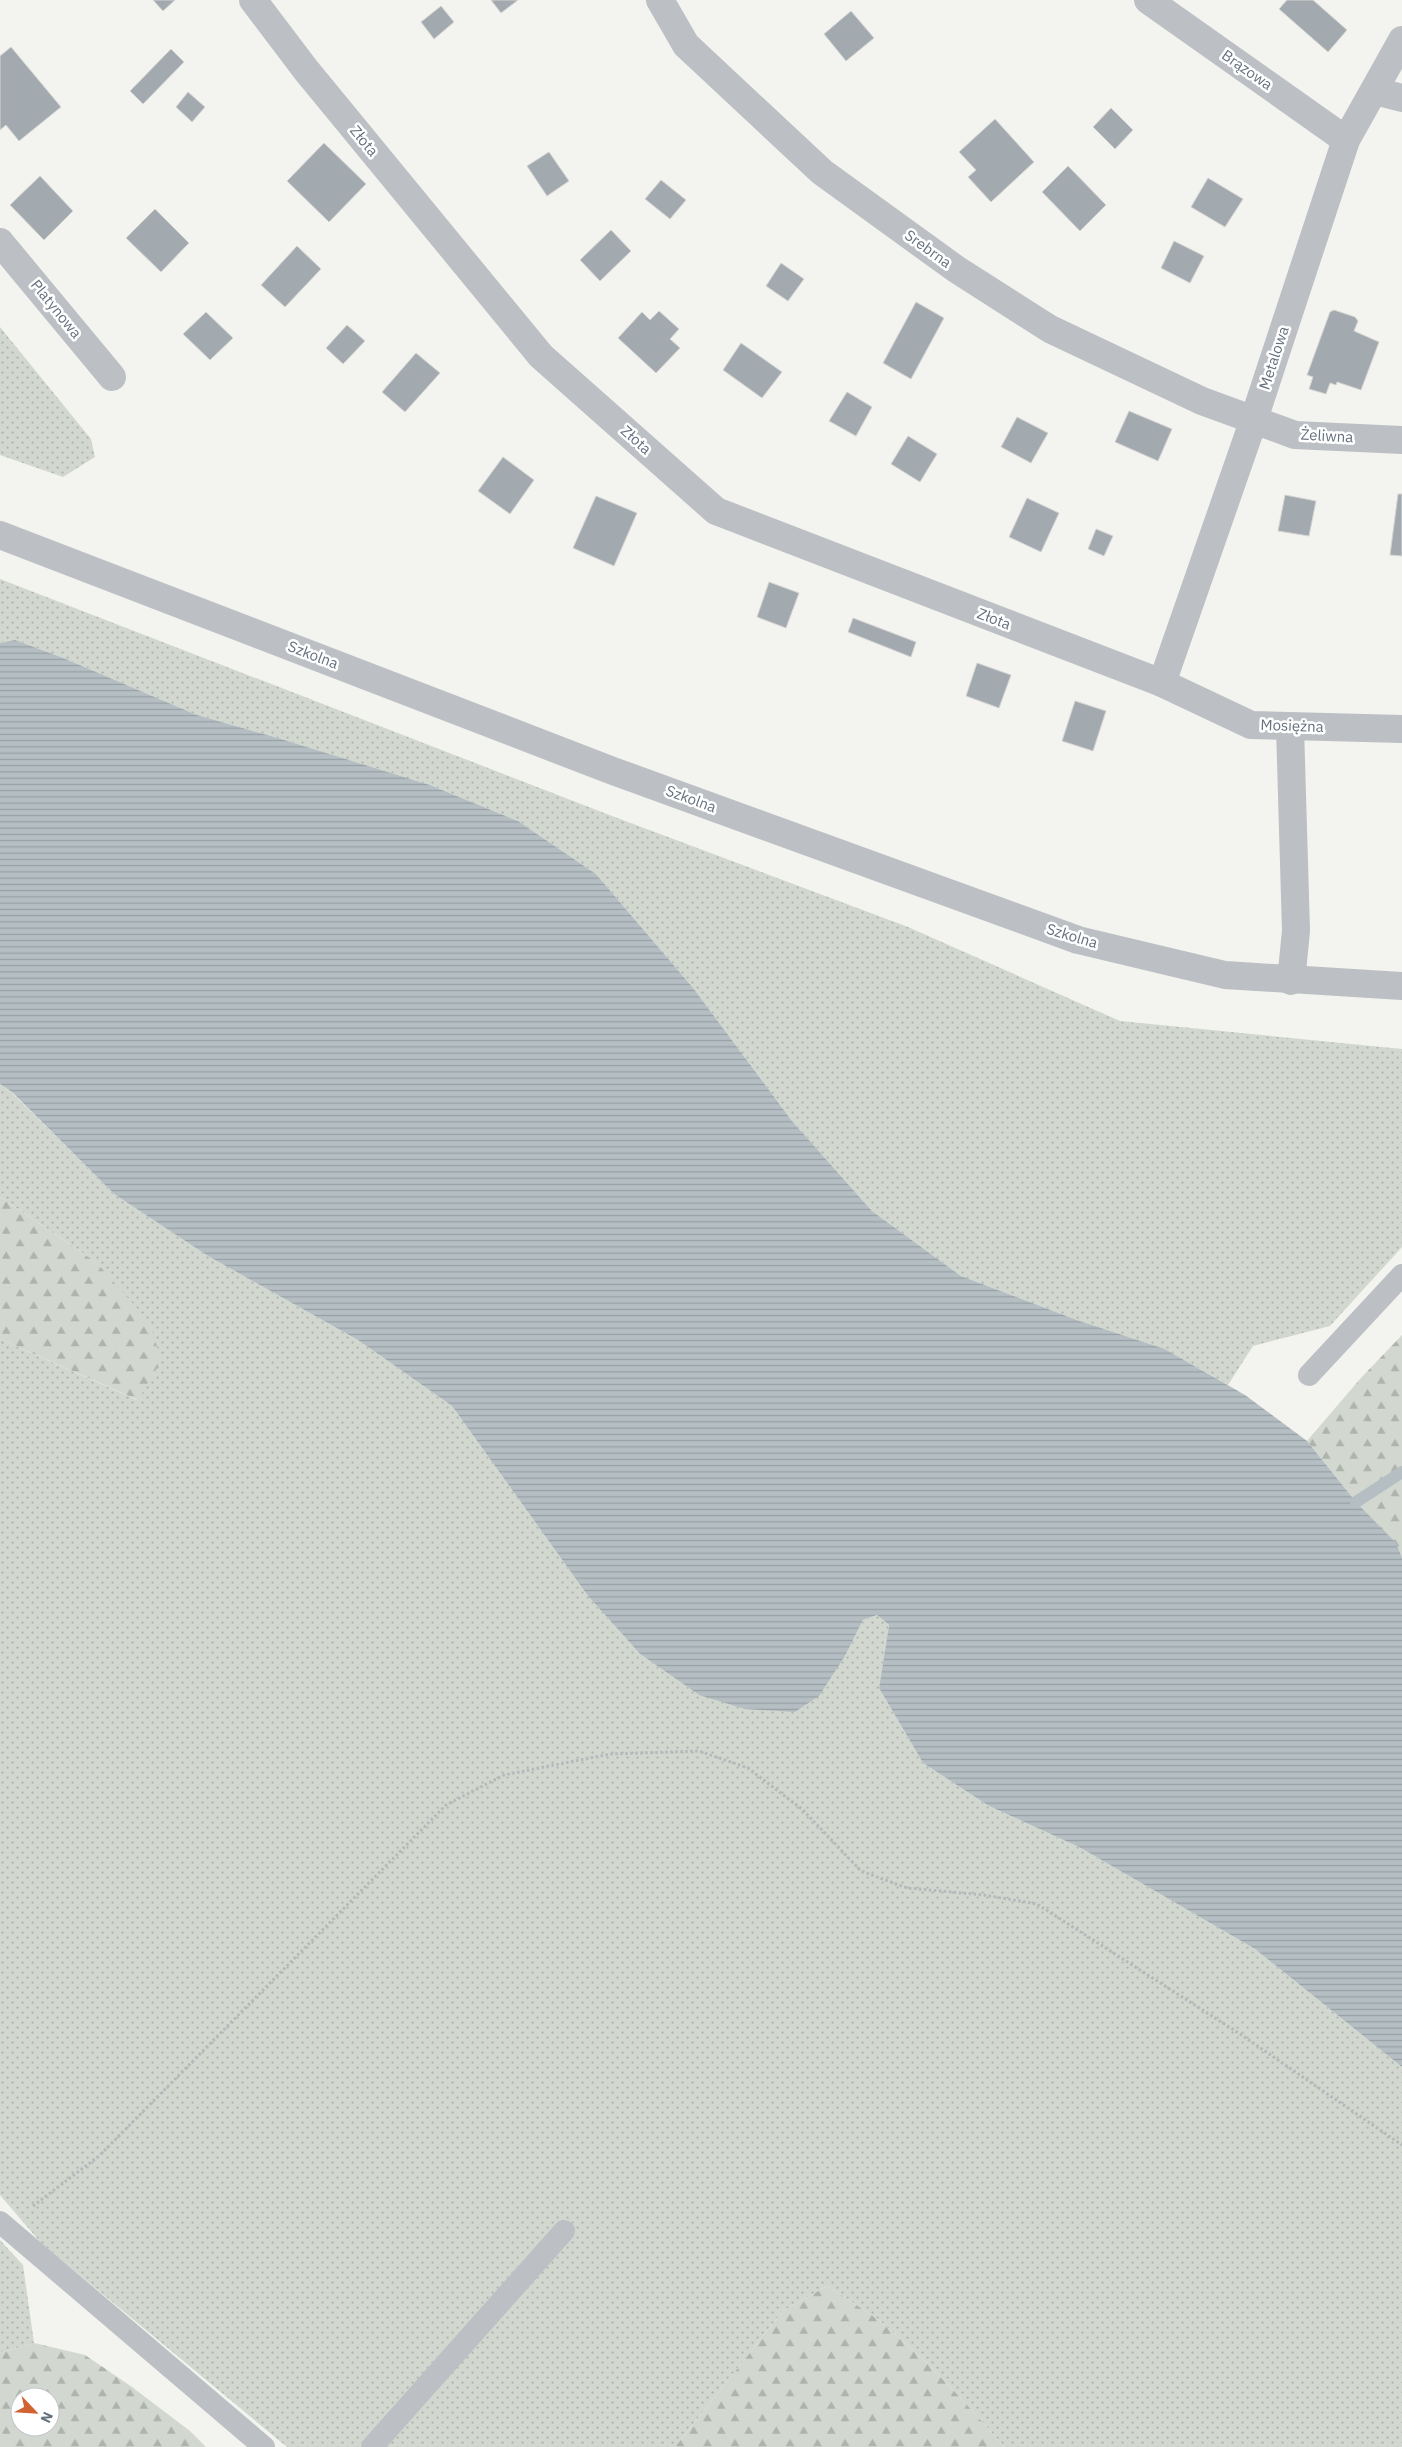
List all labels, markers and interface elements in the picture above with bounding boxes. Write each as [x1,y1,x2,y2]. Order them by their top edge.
street label: Brązowa [1218,45,1276,94]
street label: Złota [346,121,383,160]
street label: Srebrna [901,225,955,272]
street label: Platynowa [27,275,86,342]
street label: Metalowa [1254,324,1293,392]
street label: Złota [617,421,656,458]
street label: Żeliwna [1300,425,1354,446]
street label: Złota [975,603,1014,634]
street label: Szkolna [285,636,341,673]
street label: Mosiężna [1260,715,1324,736]
street label: Szkolna [663,781,719,816]
street label: Szkolna [1044,919,1100,952]
north arrow [10,2387,60,2437]
text: N [36,2409,57,2426]

